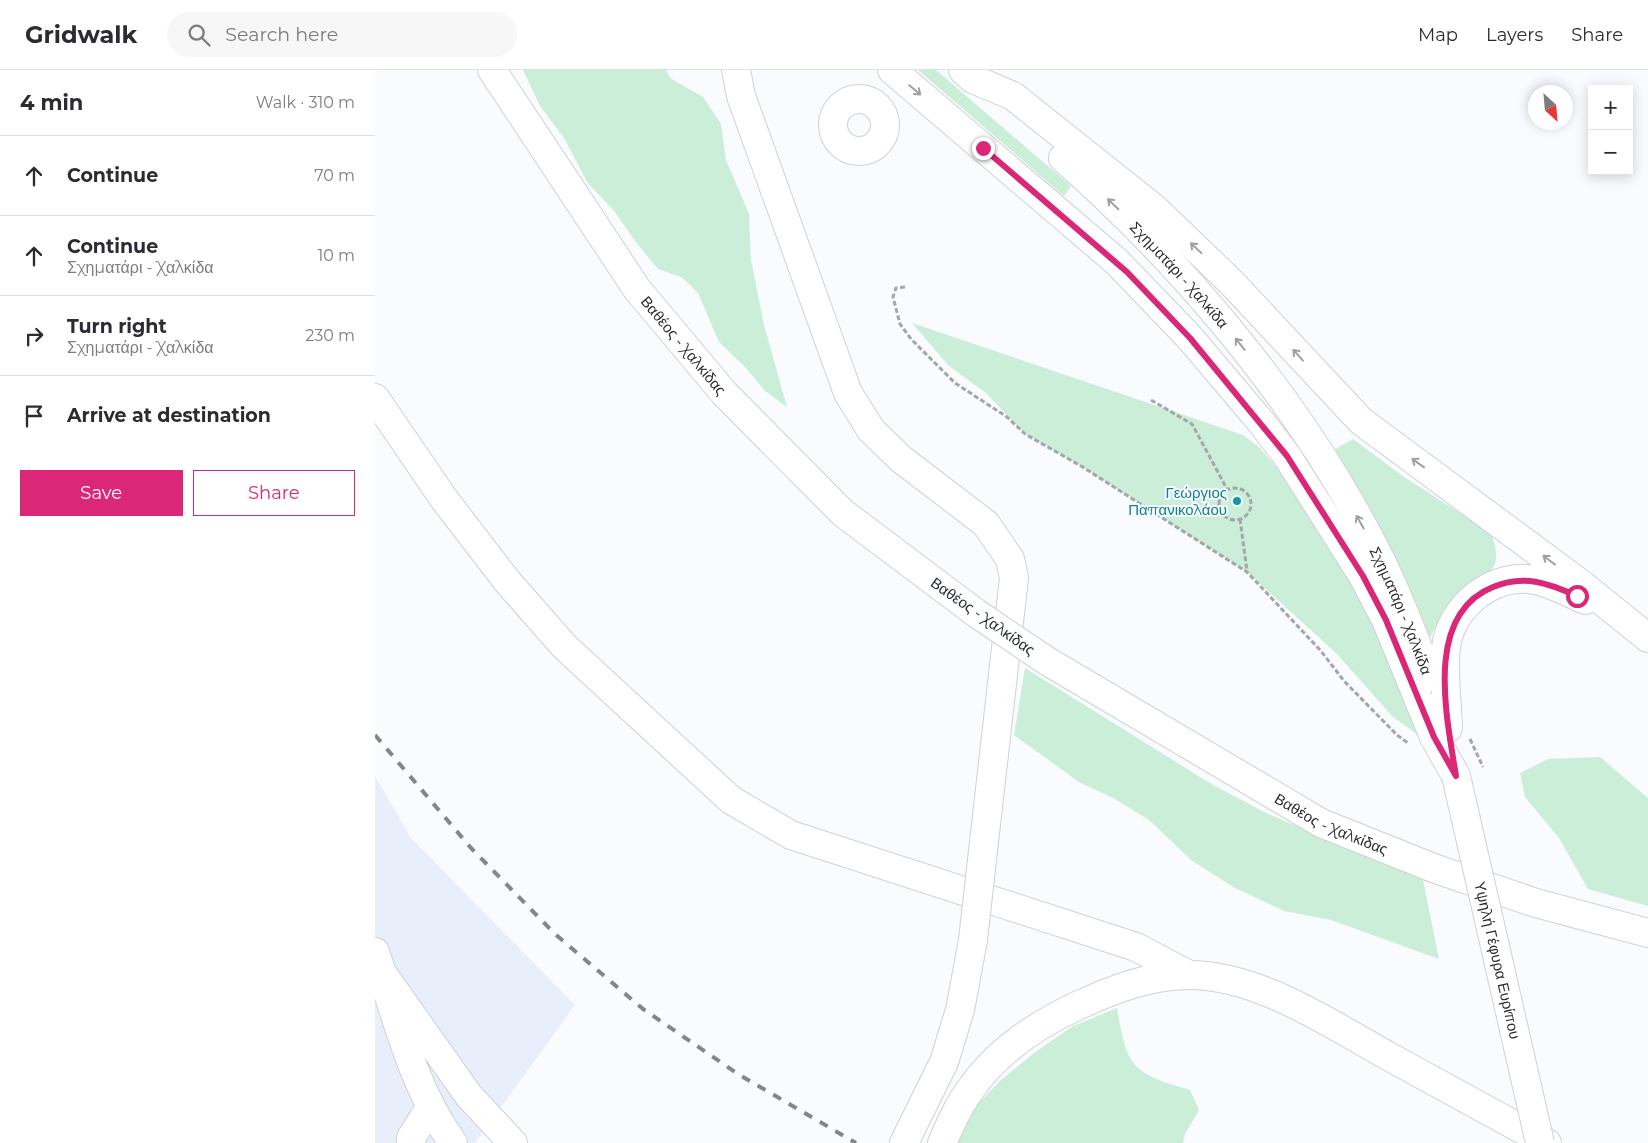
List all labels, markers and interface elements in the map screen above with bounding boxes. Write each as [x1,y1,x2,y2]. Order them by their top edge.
search box [167,12,517,57]
text: Gridwalk [25,20,137,49]
icon: search [185,21,213,49]
text: Search here [225,23,338,46]
text: Map [1418,24,1458,46]
text: Layers [1486,24,1543,46]
text: Share [1571,24,1623,46]
one-way arrow [908,84,921,95]
north arrow [1528,85,1573,130]
map controls [1588,85,1633,175]
button: + [1588,85,1633,130]
text: 4 min [20,90,83,115]
text: Walk · 310 m [256,93,355,112]
button: − [1588,130,1633,175]
route end [972,137,995,160]
icon: ahead [20,162,48,190]
text: Continue [67,164,158,187]
text: 70 m [314,166,355,185]
one-way arrow [1107,198,1119,210]
street label: Σχηματάρι - Χαλκίδα [1126,217,1233,332]
text: Continue [67,235,158,258]
icon: ahead [20,242,48,270]
one-way arrow [1190,242,1202,254]
text: 10 m [317,246,355,265]
text: Σχηματάρι - Χαλκίδα [67,258,214,277]
street label: Βαθέος - Χαλκίδας [637,292,731,399]
text: Turn right [67,315,167,338]
icon: right [20,322,48,350]
text: 230 m [305,326,355,345]
text: Σχηματάρι - Χαλκίδα [67,338,214,357]
one-way arrow [1234,338,1245,351]
one-way arrow [1292,348,1304,361]
icon: arrive [20,402,48,430]
text: Arrive at destination [67,404,271,427]
one-way arrow [1411,458,1425,468]
button: Save [20,470,183,516]
button: Share [193,470,355,516]
place label: Γεώργιος Παπανικολάου [1128,483,1227,519]
marker: Γεώργιος Παπανικολάου [1231,495,1243,507]
one-way arrow [1355,515,1365,530]
street label: Σχηματάρι - Χαλκίδα [1366,543,1437,678]
one-way arrow [1543,554,1556,565]
street label: Βαθέος - Χαλκίδας [927,573,1039,659]
route start [1566,585,1589,608]
street label: Βαθέος - Χαλκίδας [1271,788,1391,858]
street label: Υψηλή Γέφυρα Ευρίπου [1471,880,1525,1041]

